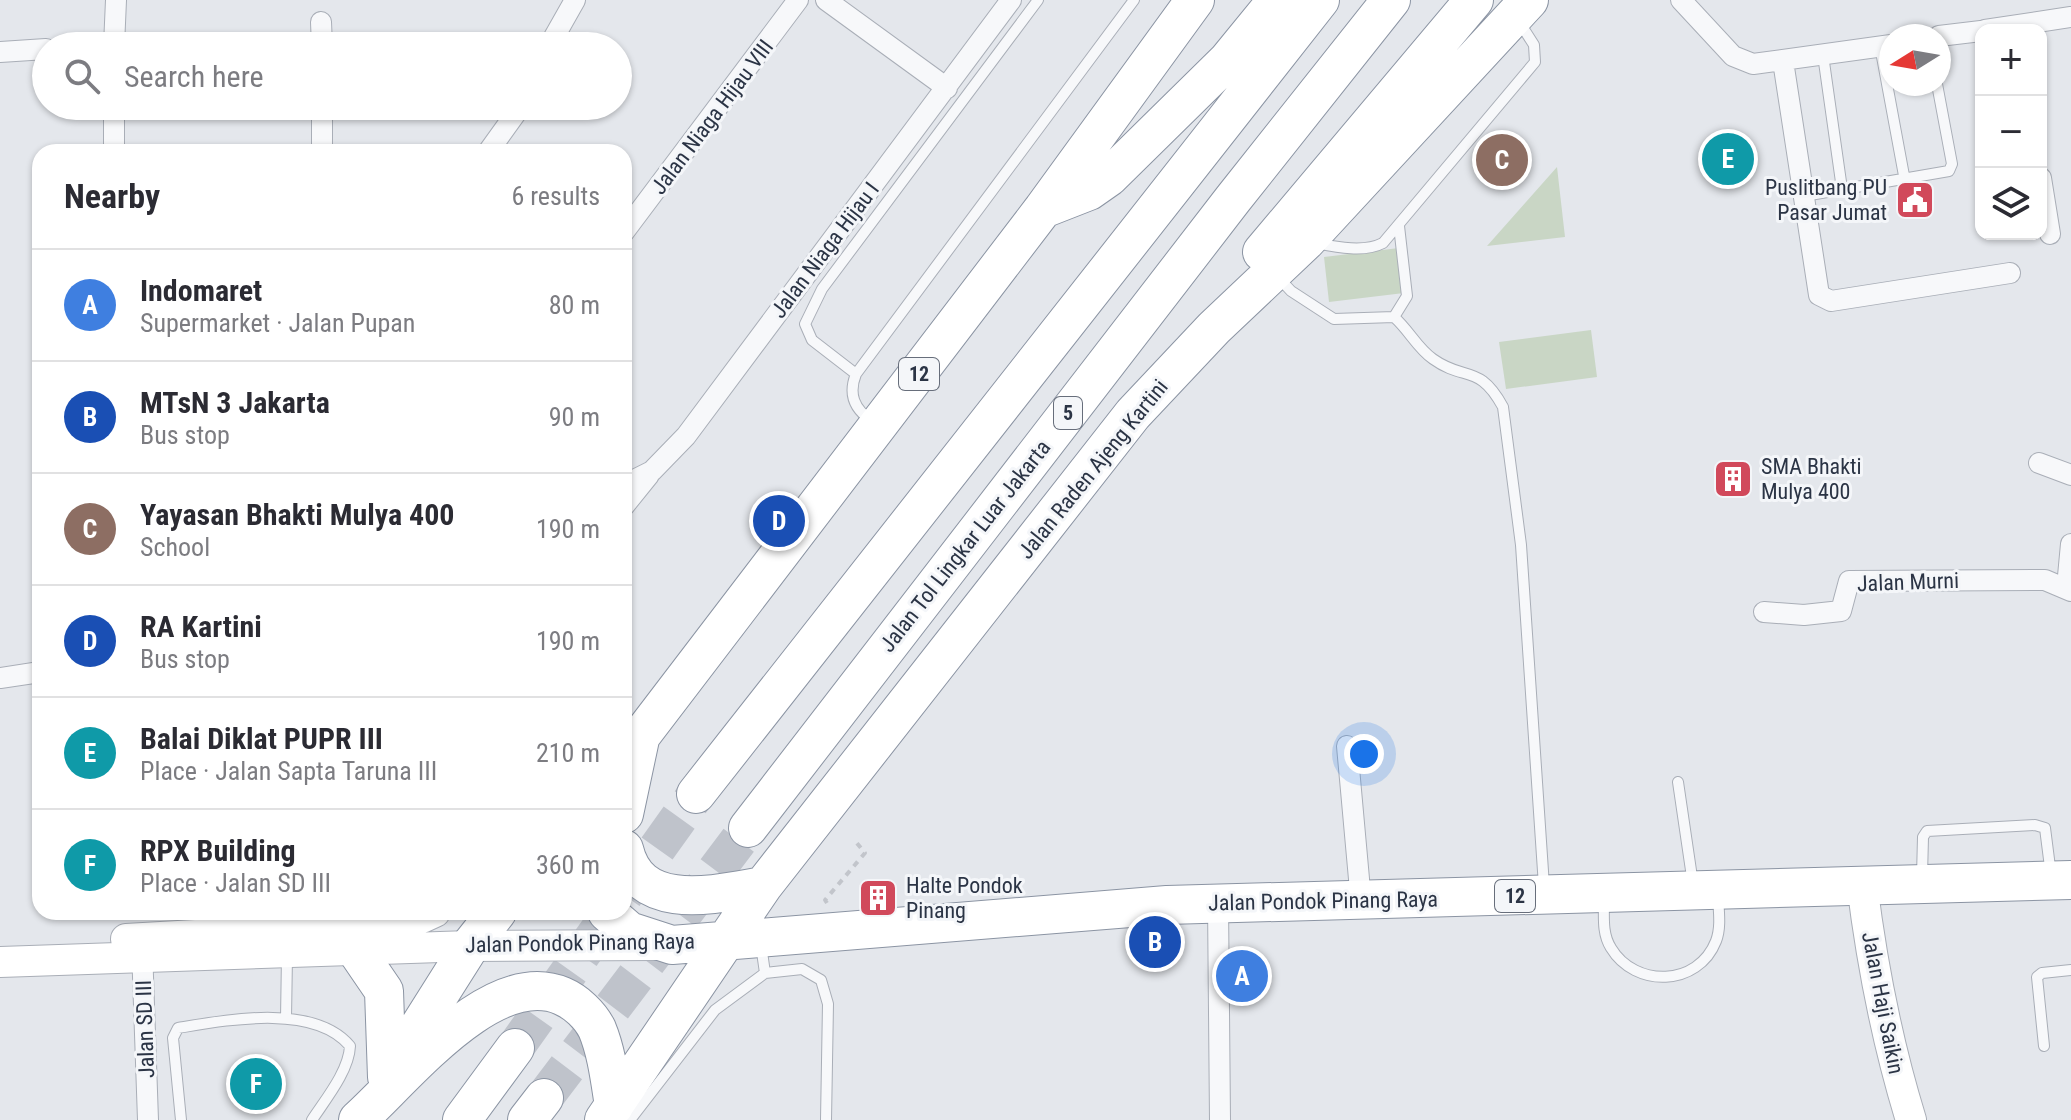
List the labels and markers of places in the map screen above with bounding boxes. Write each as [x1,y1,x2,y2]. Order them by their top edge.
pin: E [1702,129,1754,189]
pin: C [1476,130,1528,190]
place label: Puslitbang PU Pasar Jumat [1765,175,1887,225]
public building icon: Puslitbang PU Pasar Jumat [1894,179,1936,221]
place label: SMA Bhakti Mulya 400 [1761,454,1862,504]
building icon: SMA Bhakti Mulya 400 [1712,458,1754,500]
pin: D [753,491,805,551]
place label: Halte Pondok Pinang [906,873,1023,923]
building icon: Halte Pondok Pinang [857,877,899,919]
pin: B [1129,912,1181,972]
pin: A [1216,946,1268,1006]
pin: F [230,1054,282,1114]

